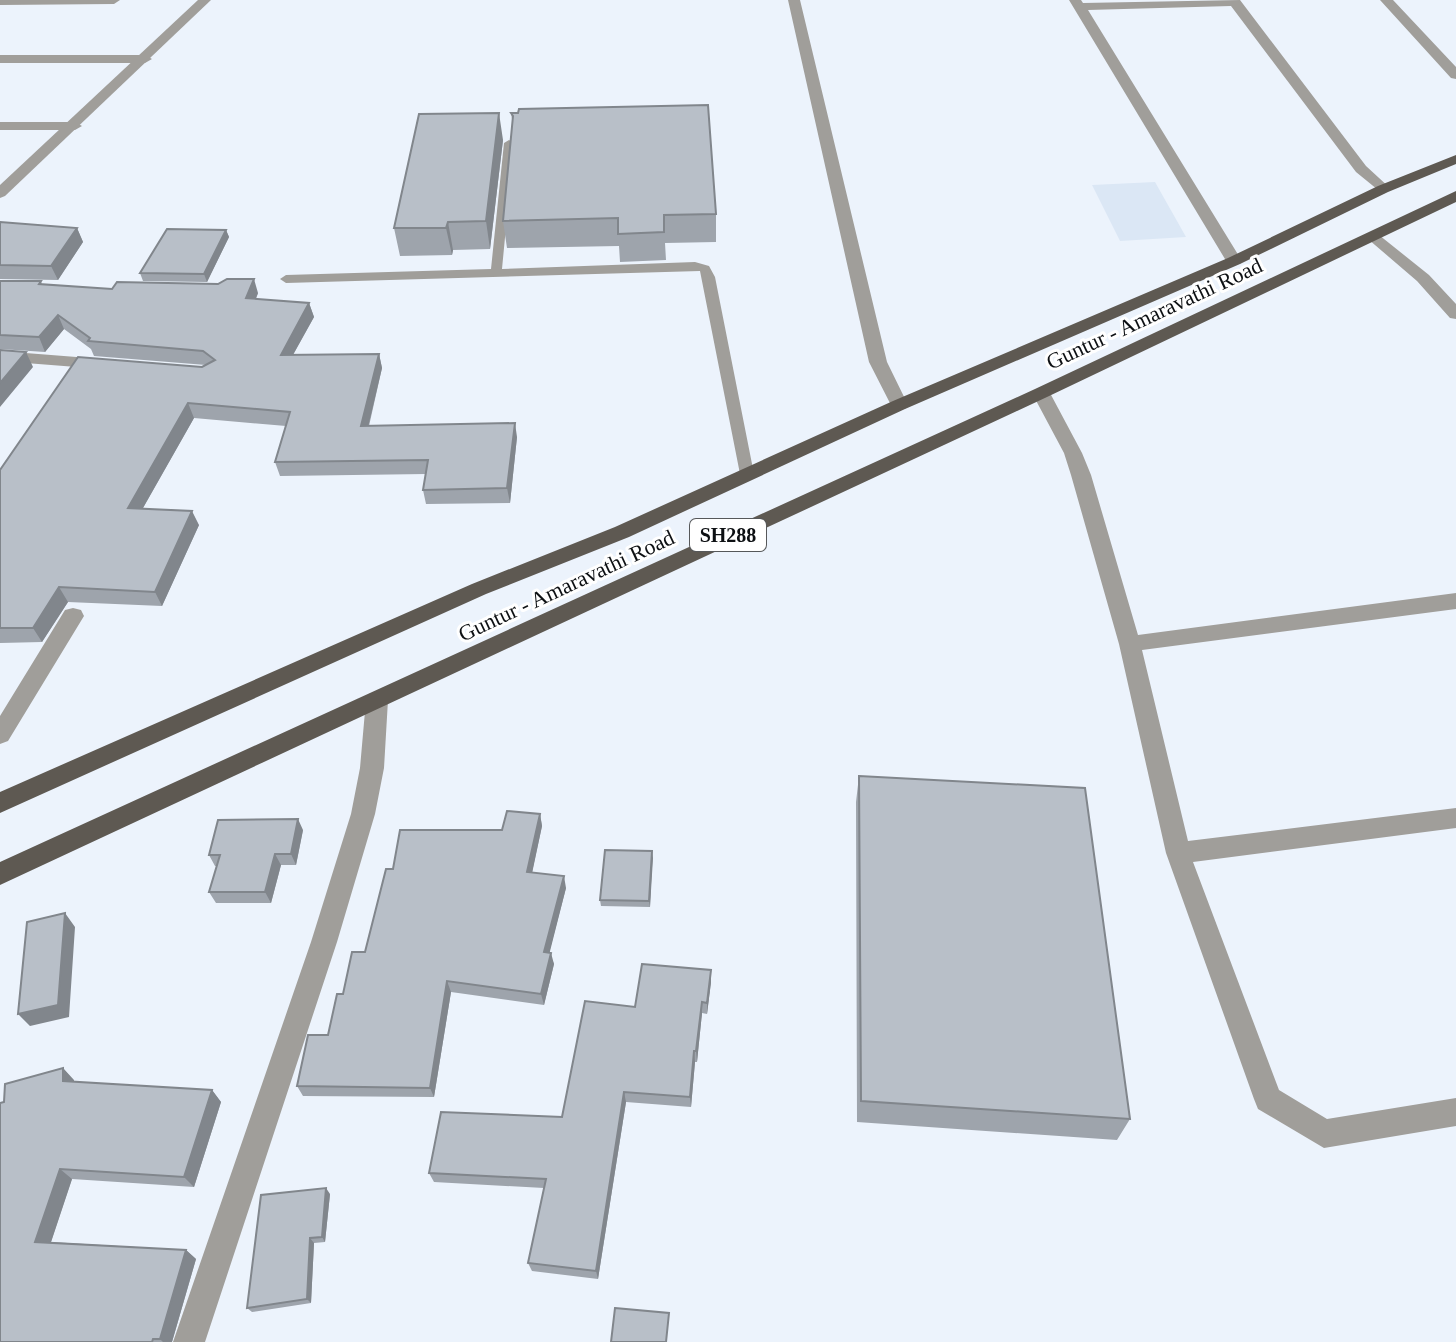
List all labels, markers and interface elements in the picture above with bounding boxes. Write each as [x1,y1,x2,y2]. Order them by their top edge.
street label: Guntur - Amaravathi Road [1042,252,1266,374]
road number: SH288 [690,519,766,551]
street label: Guntur - Amaravathi Road [454,524,678,646]

